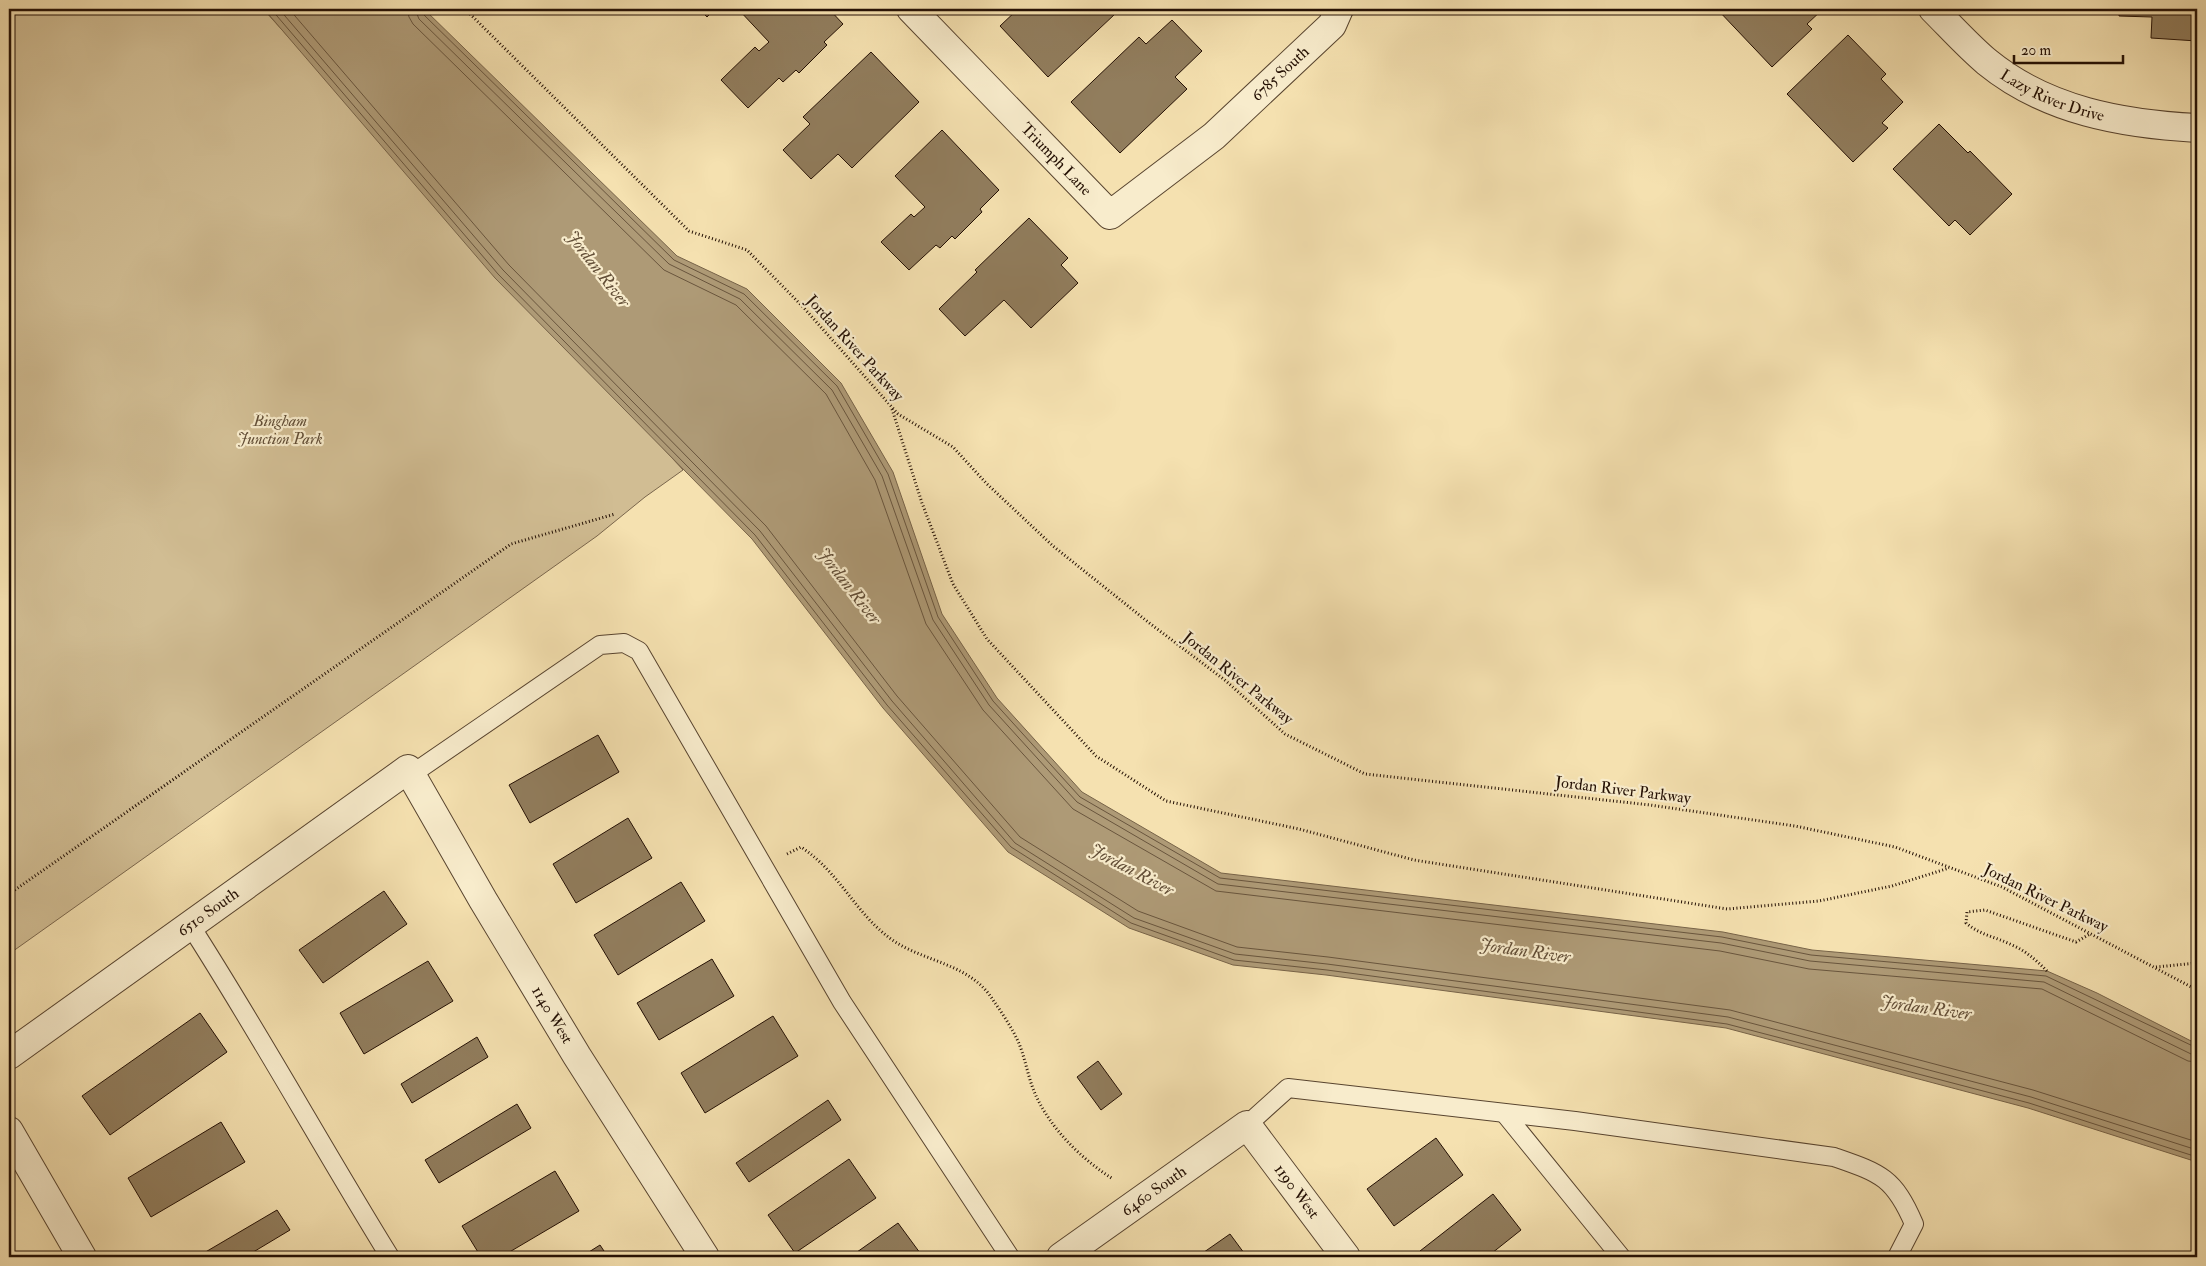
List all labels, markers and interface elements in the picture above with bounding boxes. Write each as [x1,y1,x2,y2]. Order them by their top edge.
scale bar [2014,32,2122,64]
street label: 6785 South [1247,41,1314,106]
text: 20 m [2021,41,2051,60]
street label: Lazy River Drive [1996,65,2107,126]
street label: Triumph Lane [1016,119,1096,200]
water label: Jordan River [561,226,636,313]
street label: Jordan River Parkway [800,290,909,407]
park label: Bingham Junction Park [238,411,323,449]
water label: Jordan River [812,543,887,630]
street label: Jordan River Parkway [1177,627,1298,730]
street label: Jordan River Parkway [1553,772,1693,809]
water label: Jordan River [1086,838,1179,902]
street label: Jordan River Parkway [1979,859,2113,938]
street label: 6510 South [174,883,243,941]
water label: Jordan River [1478,933,1573,969]
street label: 1140 West [527,982,577,1047]
water label: Jordan River [1879,990,1974,1026]
street label: 1190 West [1270,1160,1324,1223]
street label: 6460 South [1118,1161,1191,1221]

